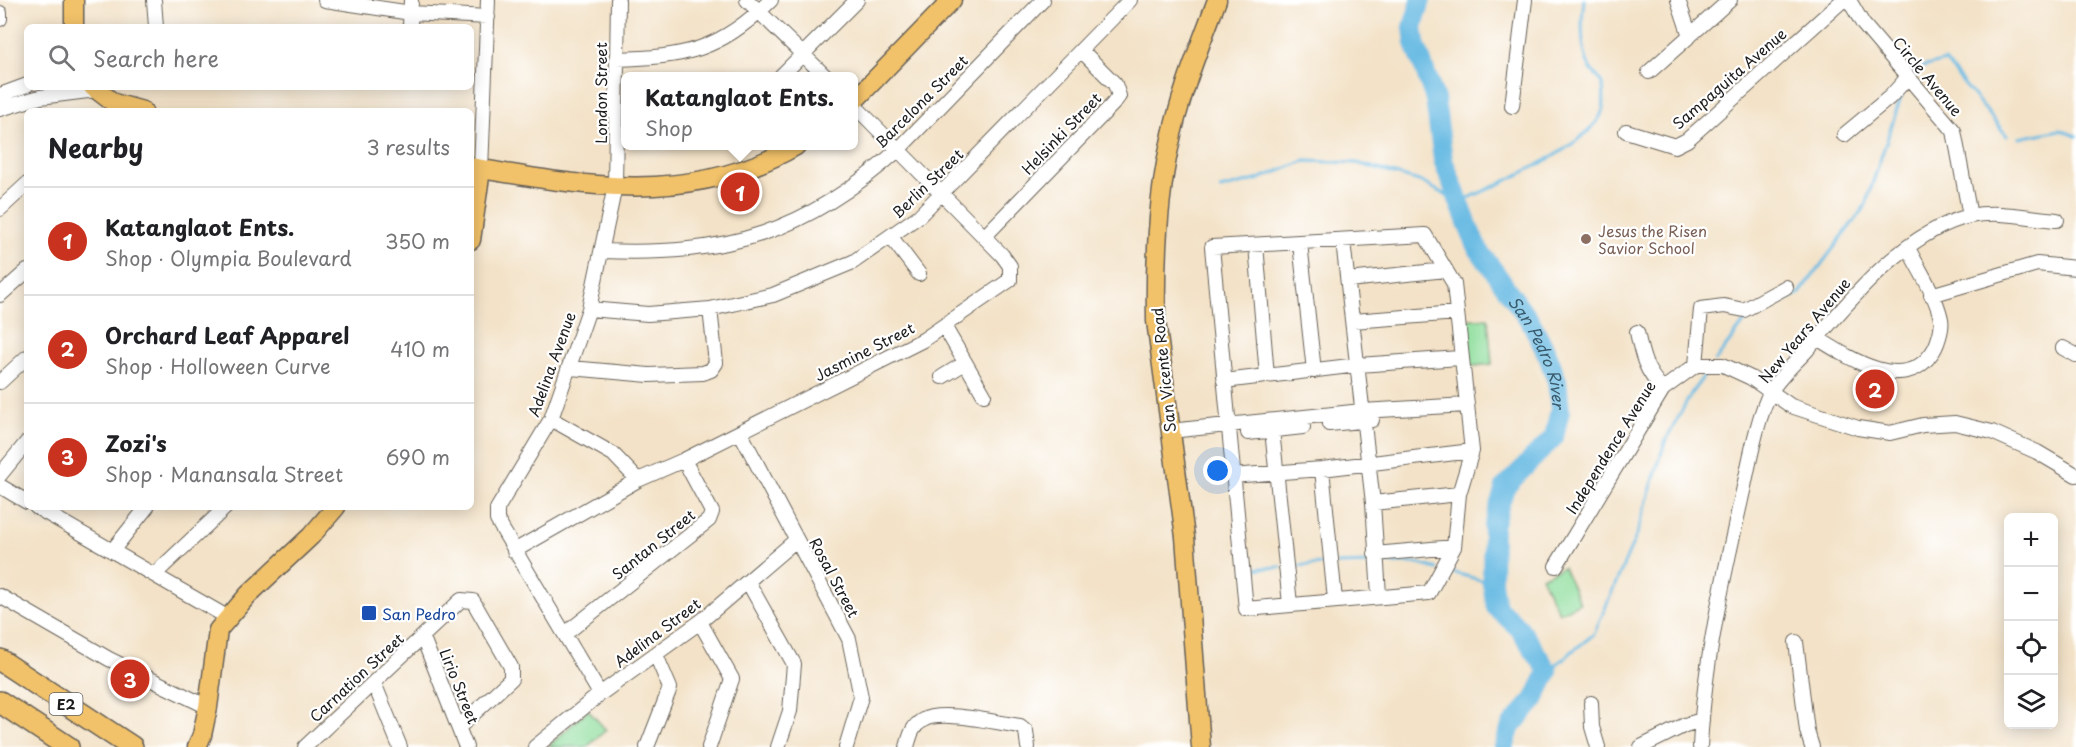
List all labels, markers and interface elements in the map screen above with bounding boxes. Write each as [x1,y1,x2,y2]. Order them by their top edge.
street label: Sampaguita Avenue [1667,22,1791,134]
search box [24,24,474,90]
street label: Circle Avenue [1888,31,1968,121]
icon: search [45,41,78,74]
text: Search here [93,41,219,74]
street label: London Street [589,42,612,144]
street label: Barcelona Street [869,49,973,153]
popup [621,72,858,150]
text: Katanglaot Ents. [645,80,834,113]
street label: Helsinki Street [1016,87,1106,179]
text: Shop [645,113,693,143]
text: Nearby [48,128,143,167]
text: 3 results [367,132,450,162]
street label: Berlin Street [886,143,968,223]
pin: 1 [720,170,760,214]
text: Katanglaot Ents. [105,210,294,243]
place label: Jesus the Risen Savior School [1598,219,1707,259]
text: 1 [63,226,72,256]
text: 350 m [385,226,450,256]
marker: Jesus the Risen Savior School [1579,232,1593,246]
text: Shop · Olympia Boulevard [105,243,352,273]
street label: New Years Avenue [1753,272,1855,388]
water label: San Pedro River [1503,290,1572,412]
street label: San Vicente Road [1145,306,1181,434]
street label: Adelina Avenue [521,308,581,420]
street label: Jasmine Street [810,316,918,386]
text: Orchard Leaf Apparel [105,318,349,351]
text: 2 [60,334,75,364]
text: 410 m [390,334,450,364]
text: Shop · Holloween Curve [105,351,331,381]
pin: 2 [1856,366,1894,412]
street label: Independence Avenue [1560,376,1660,518]
text: Zozi's [105,426,167,459]
text: 3 [61,442,74,472]
text: 690 m [386,442,450,472]
your location [1203,456,1232,485]
text: Shop · Manansala Street [105,459,343,489]
street label: Santan Street [607,503,700,585]
map controls [2004,513,2058,729]
button: + [2004,513,2058,567]
street label: Rosal Street [804,533,866,621]
button: − [2004,567,2058,621]
street label: Adelina Street [609,592,705,672]
place label: San Pedro [382,602,456,625]
marker: San Pedro [360,604,378,622]
button: locate [2004,621,2058,675]
street label: Carnation Street [304,627,408,727]
street label: Lirio Street [434,645,486,727]
pin: 3 [110,656,150,702]
button: layers [2004,675,2058,729]
road number: E2 [50,693,82,715]

